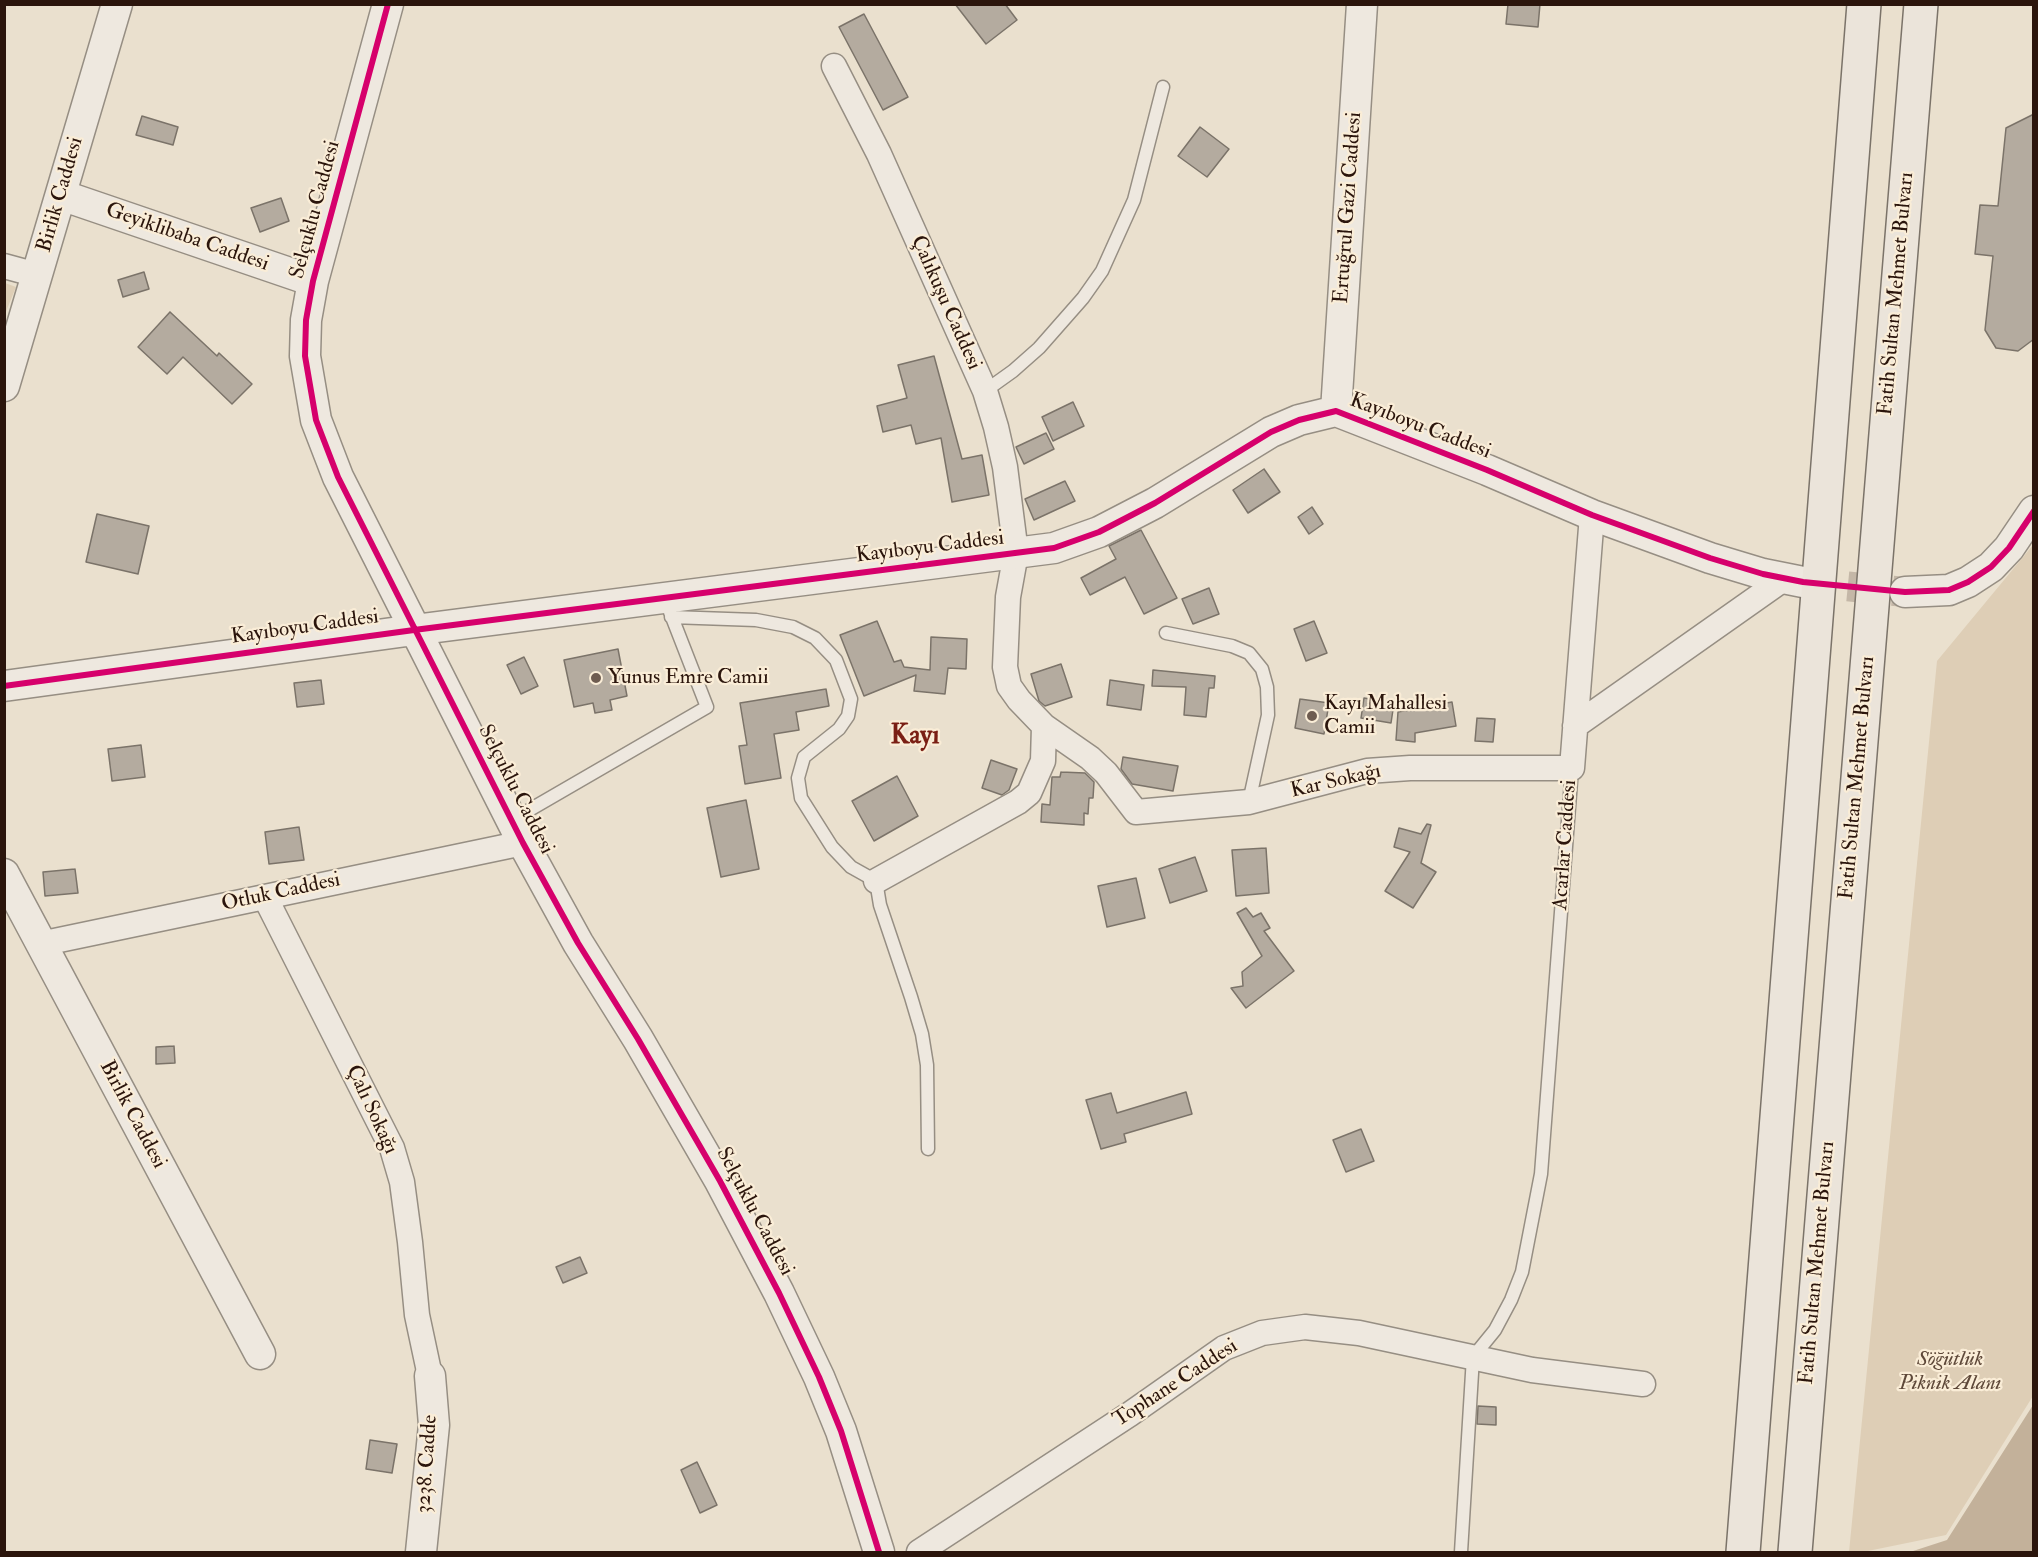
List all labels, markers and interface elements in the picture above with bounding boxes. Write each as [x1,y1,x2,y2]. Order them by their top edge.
street label: Ertuğrul Gazi Caddesi [1330,111,1368,305]
street label: Birlik Caddesi [33,135,89,255]
street label: Selçuklu Caddesi [285,138,347,282]
street label: Fatih Sultan Mehmet Bulvarı [1874,171,1920,417]
street label: Geyiklibaba Caddesi [102,198,272,278]
street label: Çalıkuşu Caddesi [904,232,986,374]
street label: Kayıboyu Caddesi [1346,389,1494,465]
street label: Kayıboyu Caddesi [855,526,1005,570]
street label: Kayıboyu Caddesi [230,605,380,651]
street label: Fatih Sultan Mehmet Bulvarı [1835,655,1881,901]
place label: Yunus Emre Camii [608,665,769,691]
marker: Yunus Emre Camii [589,671,603,685]
place label: Kayı Mahallesi Camii [1324,691,1447,741]
marker: Kayı Mahallesi Camii [1305,709,1319,723]
street label: Selçuklu Caddesi [472,721,558,859]
district label: Kayı [891,721,939,753]
street label: Kar Sokağı [1289,759,1383,805]
street label: Acarlar Caddesi [1549,779,1583,911]
street label: Otluk Caddesi [219,868,343,918]
street label: Birlik Caddesi [93,1057,171,1173]
street label: Çalı Sokağı [339,1061,403,1159]
street label: Fatih Sultan Mehmet Bulvarı [1795,1140,1841,1386]
street label: Selçuklu Caddesi [710,1143,798,1281]
street label: Tophane Caddesi [1109,1334,1243,1434]
park label: Söğütlük Piknik Alanı [1899,1347,2001,1397]
street label: 3238. Cadde [412,1414,444,1514]

